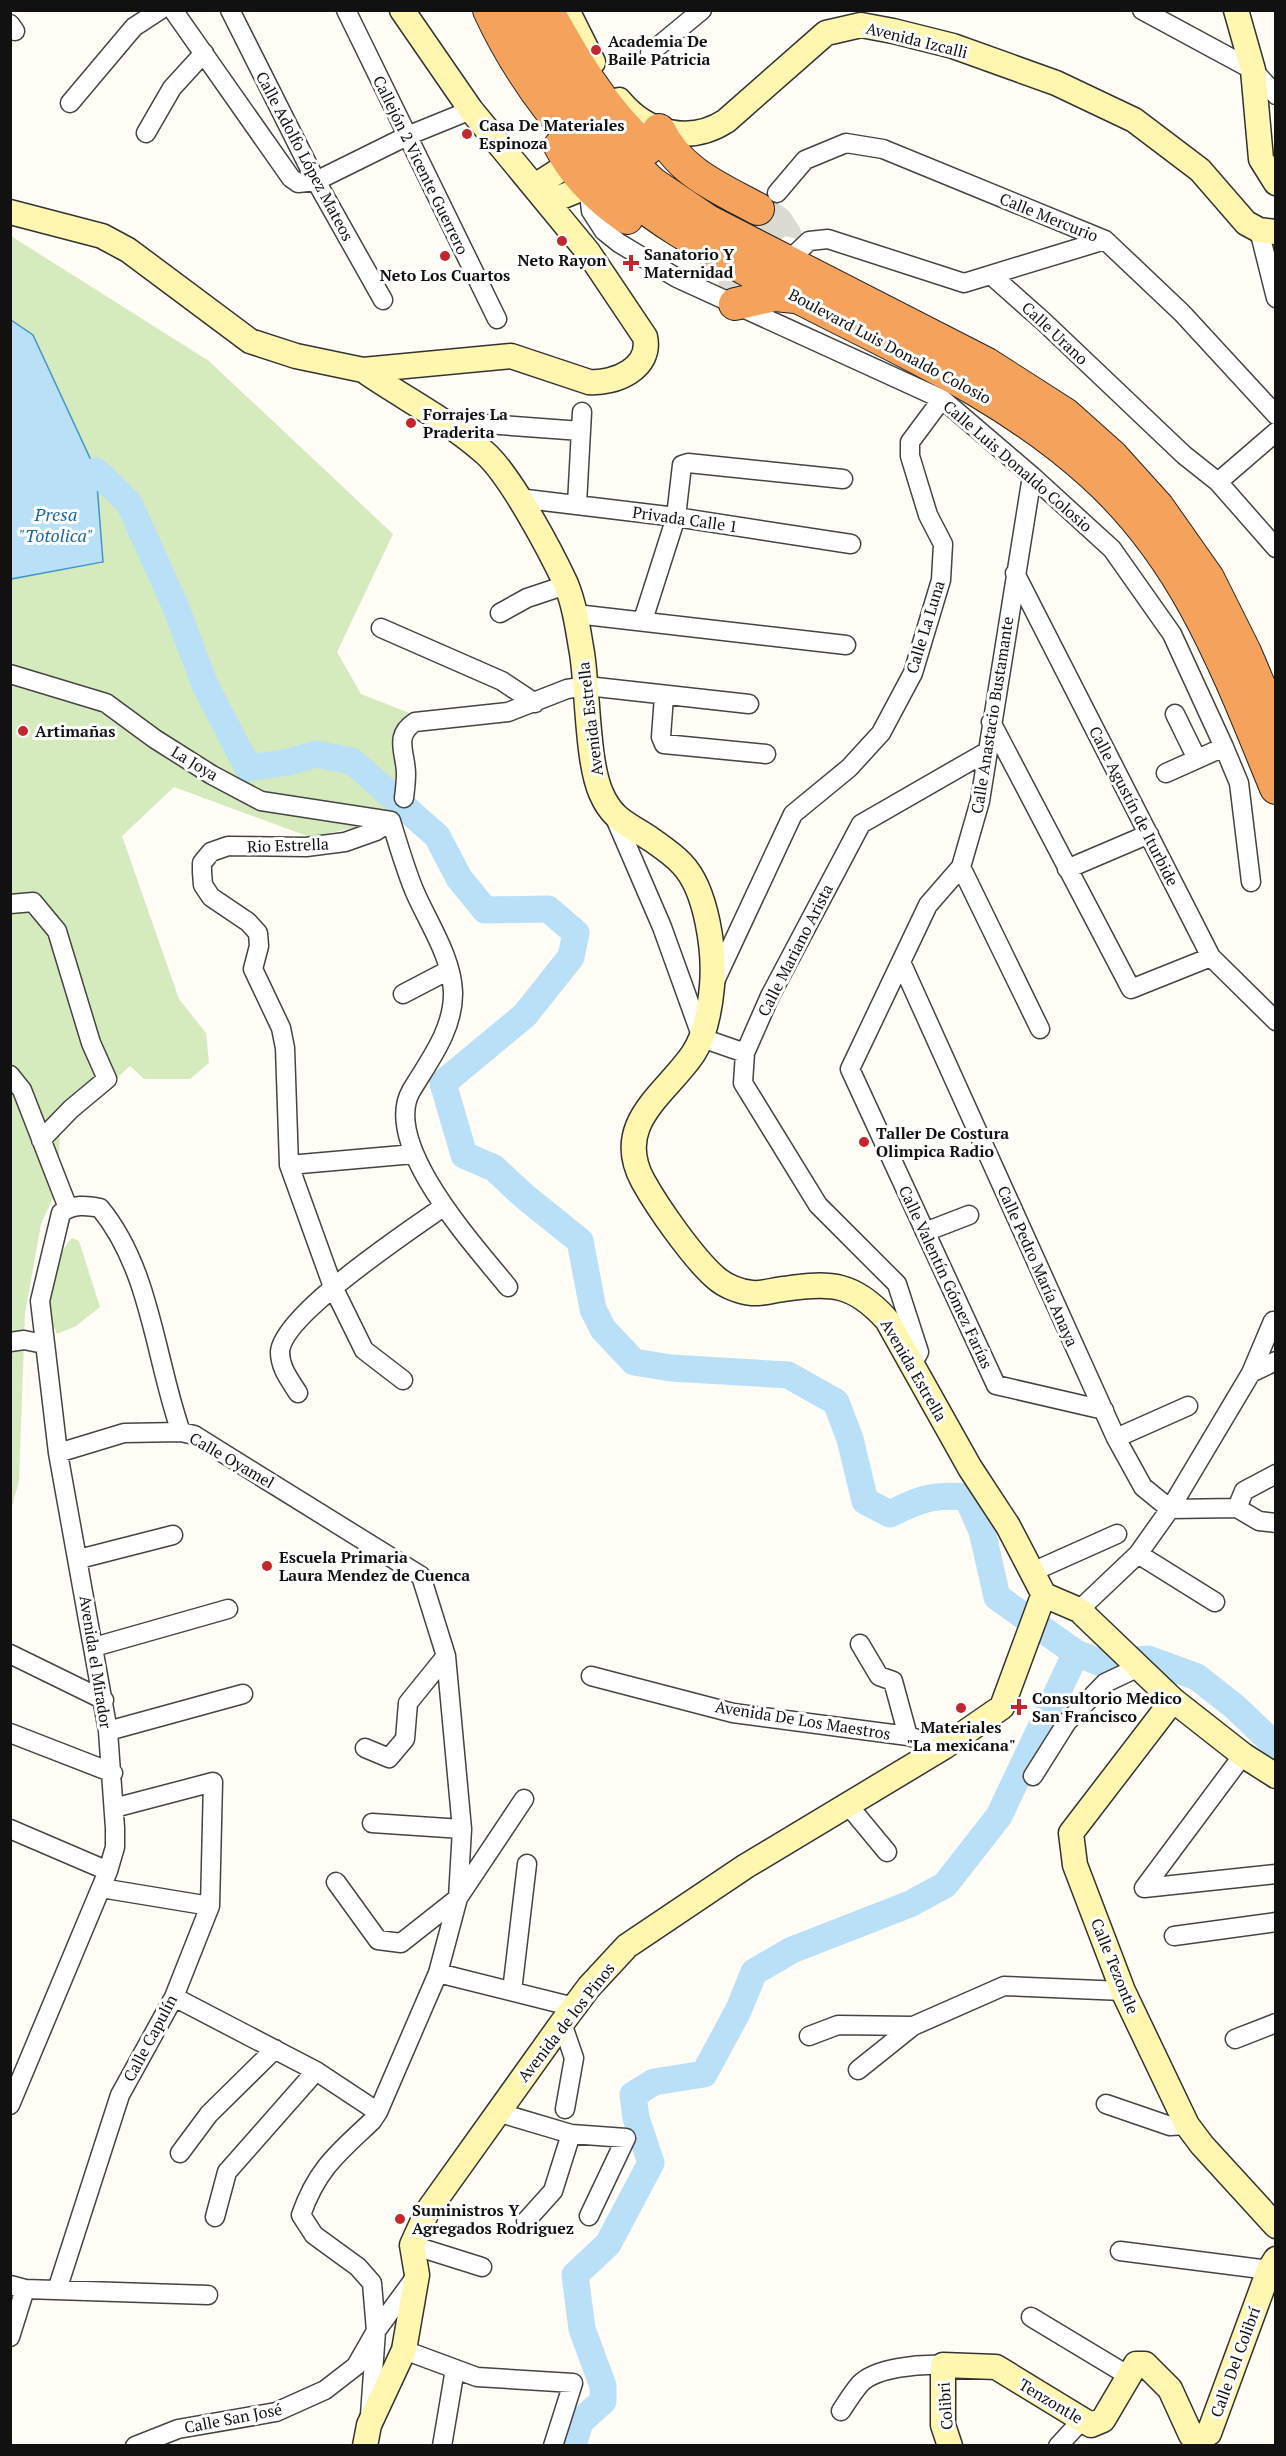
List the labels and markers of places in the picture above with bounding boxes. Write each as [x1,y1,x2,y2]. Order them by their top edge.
place label: Academia De Baile Patricia [608,30,711,70]
marker: Academia De Baile Patricia [589,43,603,57]
place label: Casa De Materiales Espinoza [479,114,625,154]
marker: Casa De Materiales Espinoza [460,127,474,141]
marker: Neto Rayon [555,234,569,248]
place label: Sanatorio Y Maternidad [644,243,735,283]
marker: Neto Los Cuartos [438,249,452,263]
place label: Neto Rayon [517,249,607,271]
marker: Sanatorio Y Maternidad [622,254,640,272]
place label: Neto Los Cuartos [380,264,510,286]
place label: Forrajes La Praderita [423,403,508,443]
marker: Forrajes La Praderita [404,416,418,430]
place label: Artimañas [35,720,115,742]
marker: Artimañas [16,724,30,738]
place label: Taller De Costura Olimpica Radio [876,1122,1009,1162]
marker: Taller De Costura Olimpica Radio [857,1135,871,1149]
place label: Escuela Primaria Laura Mendez de Cuenca [279,1546,470,1586]
marker: Escuela Primaria Laura Mendez de Cuenca [260,1559,274,1573]
place label: Consultorio Medico San Francisco [1032,1687,1182,1727]
marker: Consultorio Medico San Francisco [1010,1698,1028,1716]
marker: Materiales "La mexicana" [954,1701,968,1715]
place label: Materiales "La mexicana" [906,1716,1016,1756]
place label: Suministros Y Agregados Rodriguez [412,2199,574,2239]
marker: Suministros Y Agregados Rodriguez [393,2212,407,2226]

